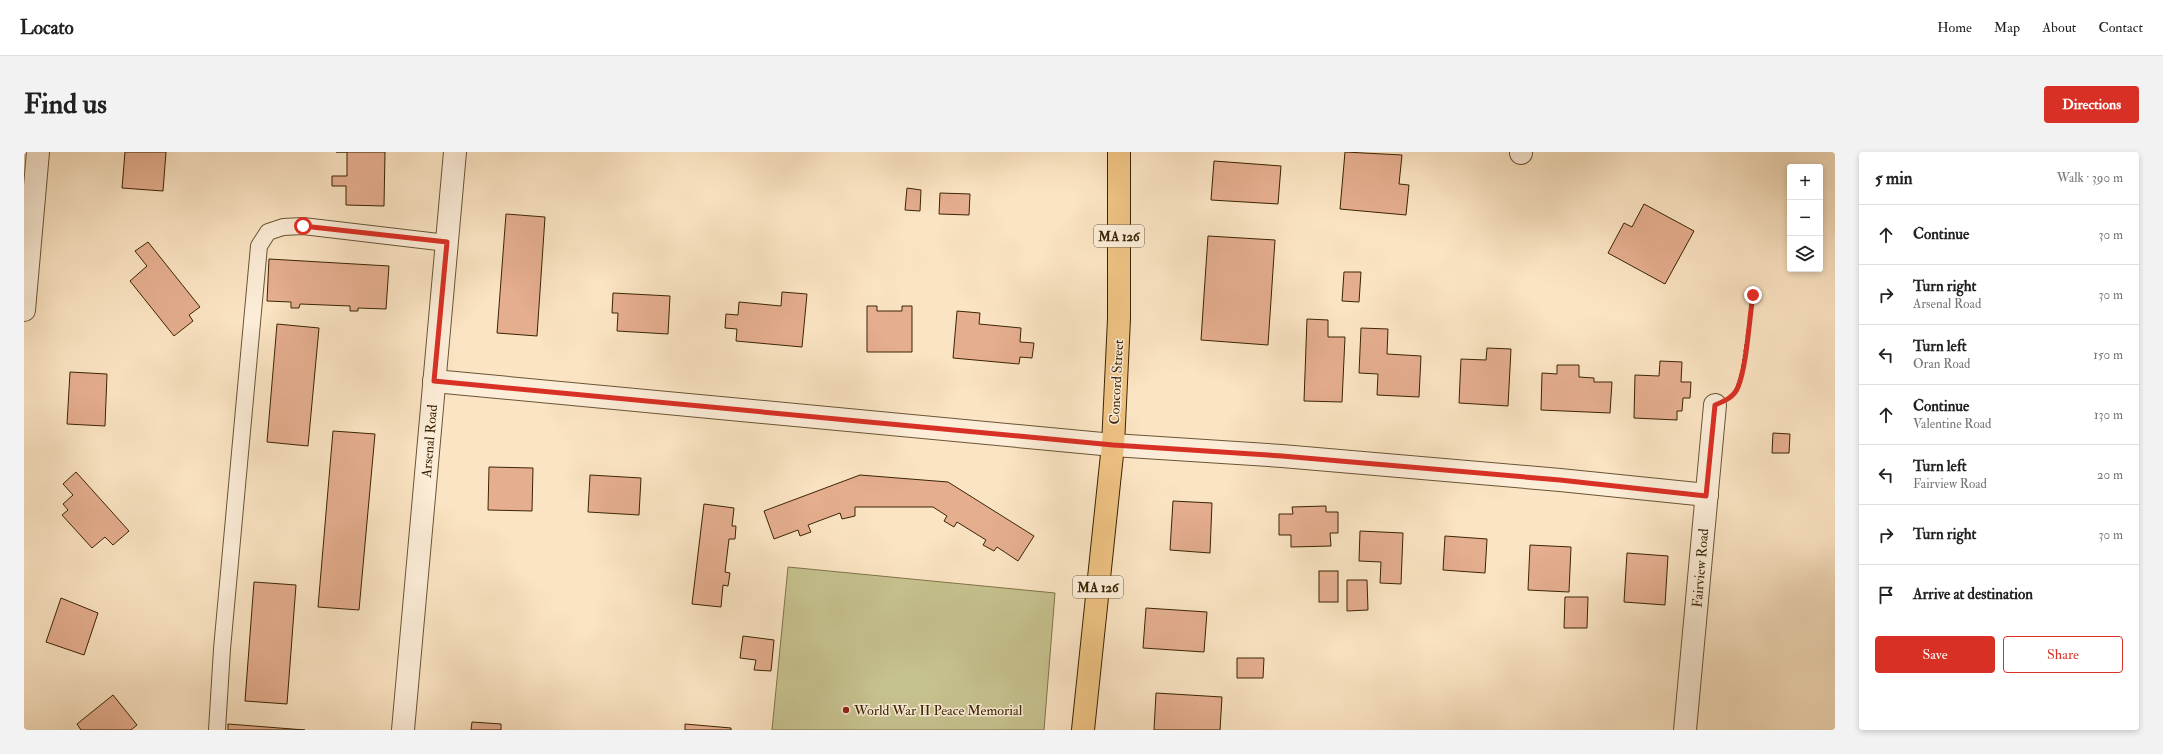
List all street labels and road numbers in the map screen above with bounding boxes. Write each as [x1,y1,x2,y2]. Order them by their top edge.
road number: MA 126 [1094,225,1144,247]
street label: Concord Street [1106,339,1127,425]
street label: Arsenal Road [418,404,441,479]
street label: Fairview Road [1689,528,1712,608]
road number: MA 126 [1073,576,1123,598]

